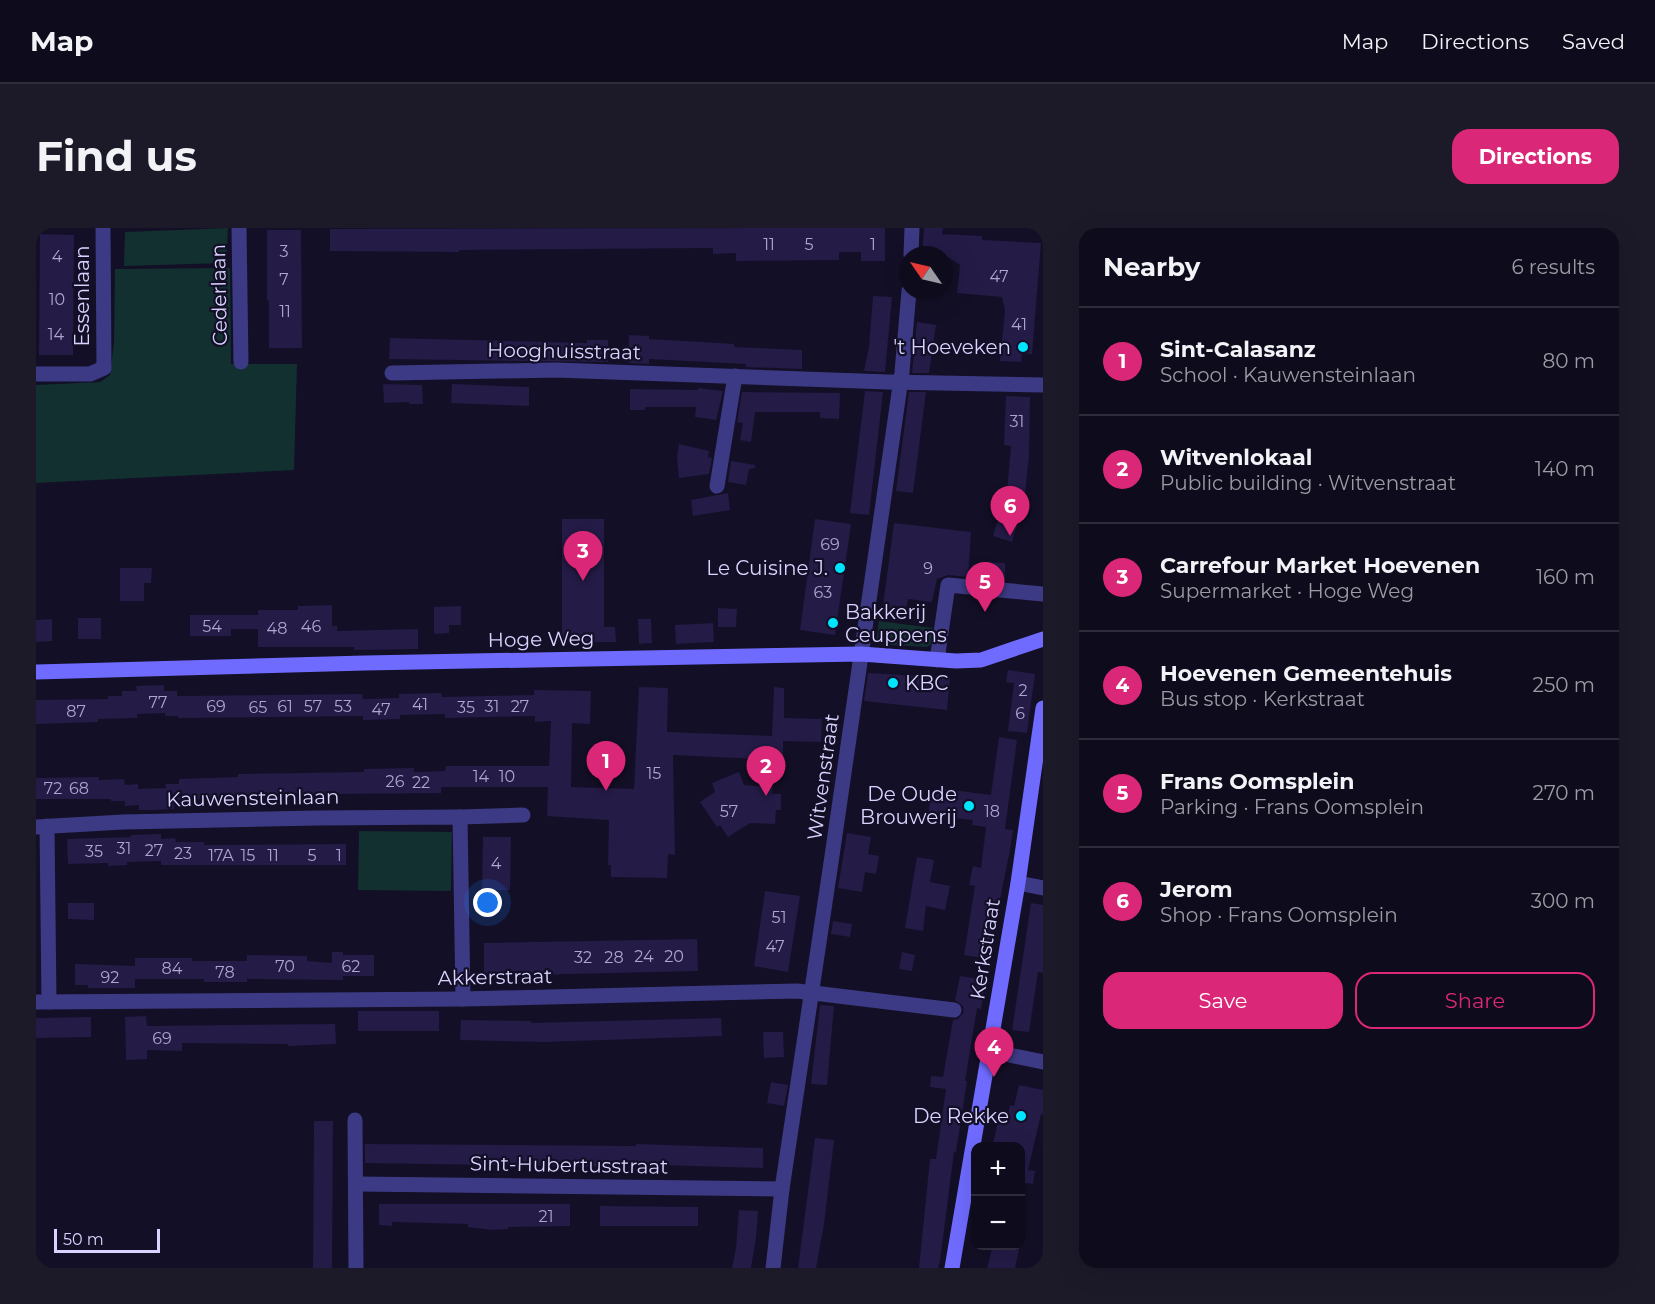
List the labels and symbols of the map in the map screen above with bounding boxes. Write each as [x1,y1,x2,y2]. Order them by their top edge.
house number: 11 [763,235,775,254]
house number: 5 [804,235,814,254]
house number: 1 [870,235,876,254]
house number: 3 [279,242,289,261]
street label: Cederlaan [206,244,232,346]
street label: Essenlaan [70,246,94,346]
north arrow [899,246,953,300]
house number: 4 [52,247,63,266]
house number: 47 [989,267,1009,286]
house number: 7 [279,270,289,289]
house number: 10 [49,290,65,309]
house number: 11 [279,302,291,321]
house number: 41 [1011,315,1027,334]
house number: 14 [48,325,65,344]
place label: 't Hoeveken [893,335,1011,359]
street label: Hooghuisstraat [487,338,641,364]
marker: 't Hoeveken [1016,340,1030,354]
house number: 31 [1010,412,1024,431]
pin: 6 [990,486,1030,536]
pin: 3 [564,532,602,581]
house number: 69 [820,535,840,554]
place label: Le Cuisine J. [706,556,828,580]
house number: 9 [923,559,933,578]
marker: Le Cuisine J. [833,561,847,575]
pin: 5 [966,562,1004,612]
house number: 63 [814,583,832,602]
place label: Bakkerij Ceuppens [845,600,947,647]
marker: Bakkerij Ceuppens [826,616,840,630]
house number: 54 [202,617,222,636]
house number: 46 [301,617,321,636]
house number: 48 [267,619,287,638]
street label: Hoge Weg [487,626,595,652]
place label: KBC [905,671,948,695]
marker: KBC [886,676,900,690]
house number: 2 [1018,681,1028,700]
house number: 77 [149,693,167,712]
house number: 41 [412,695,428,714]
house number: 69 [206,697,226,716]
house number: 61 [277,697,293,716]
house number: 57 [304,697,322,716]
house number: 53 [334,697,352,716]
house number: 31 [485,697,499,716]
house number: 27 [511,697,529,716]
house number: 65 [249,698,267,717]
house number: 35 [457,698,475,717]
house number: 47 [371,700,391,719]
house number: 87 [66,702,86,721]
house number: 6 [1015,704,1025,723]
street label: Witvenstraat [802,712,844,842]
pin: 1 [586,742,626,791]
pin: 2 [746,746,786,796]
house number: 15 [647,764,661,783]
house number: 14 [473,767,490,786]
house number: 10 [499,767,515,786]
house number: 26 [386,772,405,791]
house number: 22 [412,773,430,792]
house number: 72 [44,779,62,798]
house number: 68 [69,779,89,798]
place label: De Oude Brouwerij [860,782,957,829]
street label: Kauwensteinlaan [166,784,340,812]
marker: De Oude Brouwerij [962,799,976,813]
house number: 57 [720,802,738,821]
house number: 18 [984,802,1000,821]
house number: 31 [117,839,131,858]
house number: 27 [145,841,163,860]
house number: 35 [85,842,103,861]
house number: 23 [174,844,192,863]
house number: 17A [208,846,234,865]
house number: 15 [241,846,255,865]
house number: 11 [267,846,279,865]
house number: 5 [307,846,317,865]
house number: 1 [336,846,342,865]
house number: 4 [491,854,502,873]
your location [473,888,502,917]
street label: Kerkstraat [965,897,1005,1001]
house number: 51 [772,908,786,927]
house number: 47 [765,937,785,956]
house number: 24 [634,947,654,966]
house number: 20 [664,947,684,966]
house number: 32 [574,948,592,967]
house number: 28 [604,948,624,967]
house number: 70 [275,957,295,976]
house number: 62 [342,957,360,976]
house number: 84 [162,959,183,978]
house number: 78 [215,963,235,982]
street label: Akkerstraat [437,964,553,990]
house number: 92 [101,968,119,987]
pin: 4 [974,1028,1014,1077]
house number: 69 [152,1029,172,1048]
place label: De Rekke [913,1104,1009,1128]
marker: De Rekke [1014,1109,1028,1123]
street label: Sint-Hubertusstraat [470,1151,668,1179]
house number: 21 [539,1207,553,1226]
scale bar [54,1226,160,1254]

